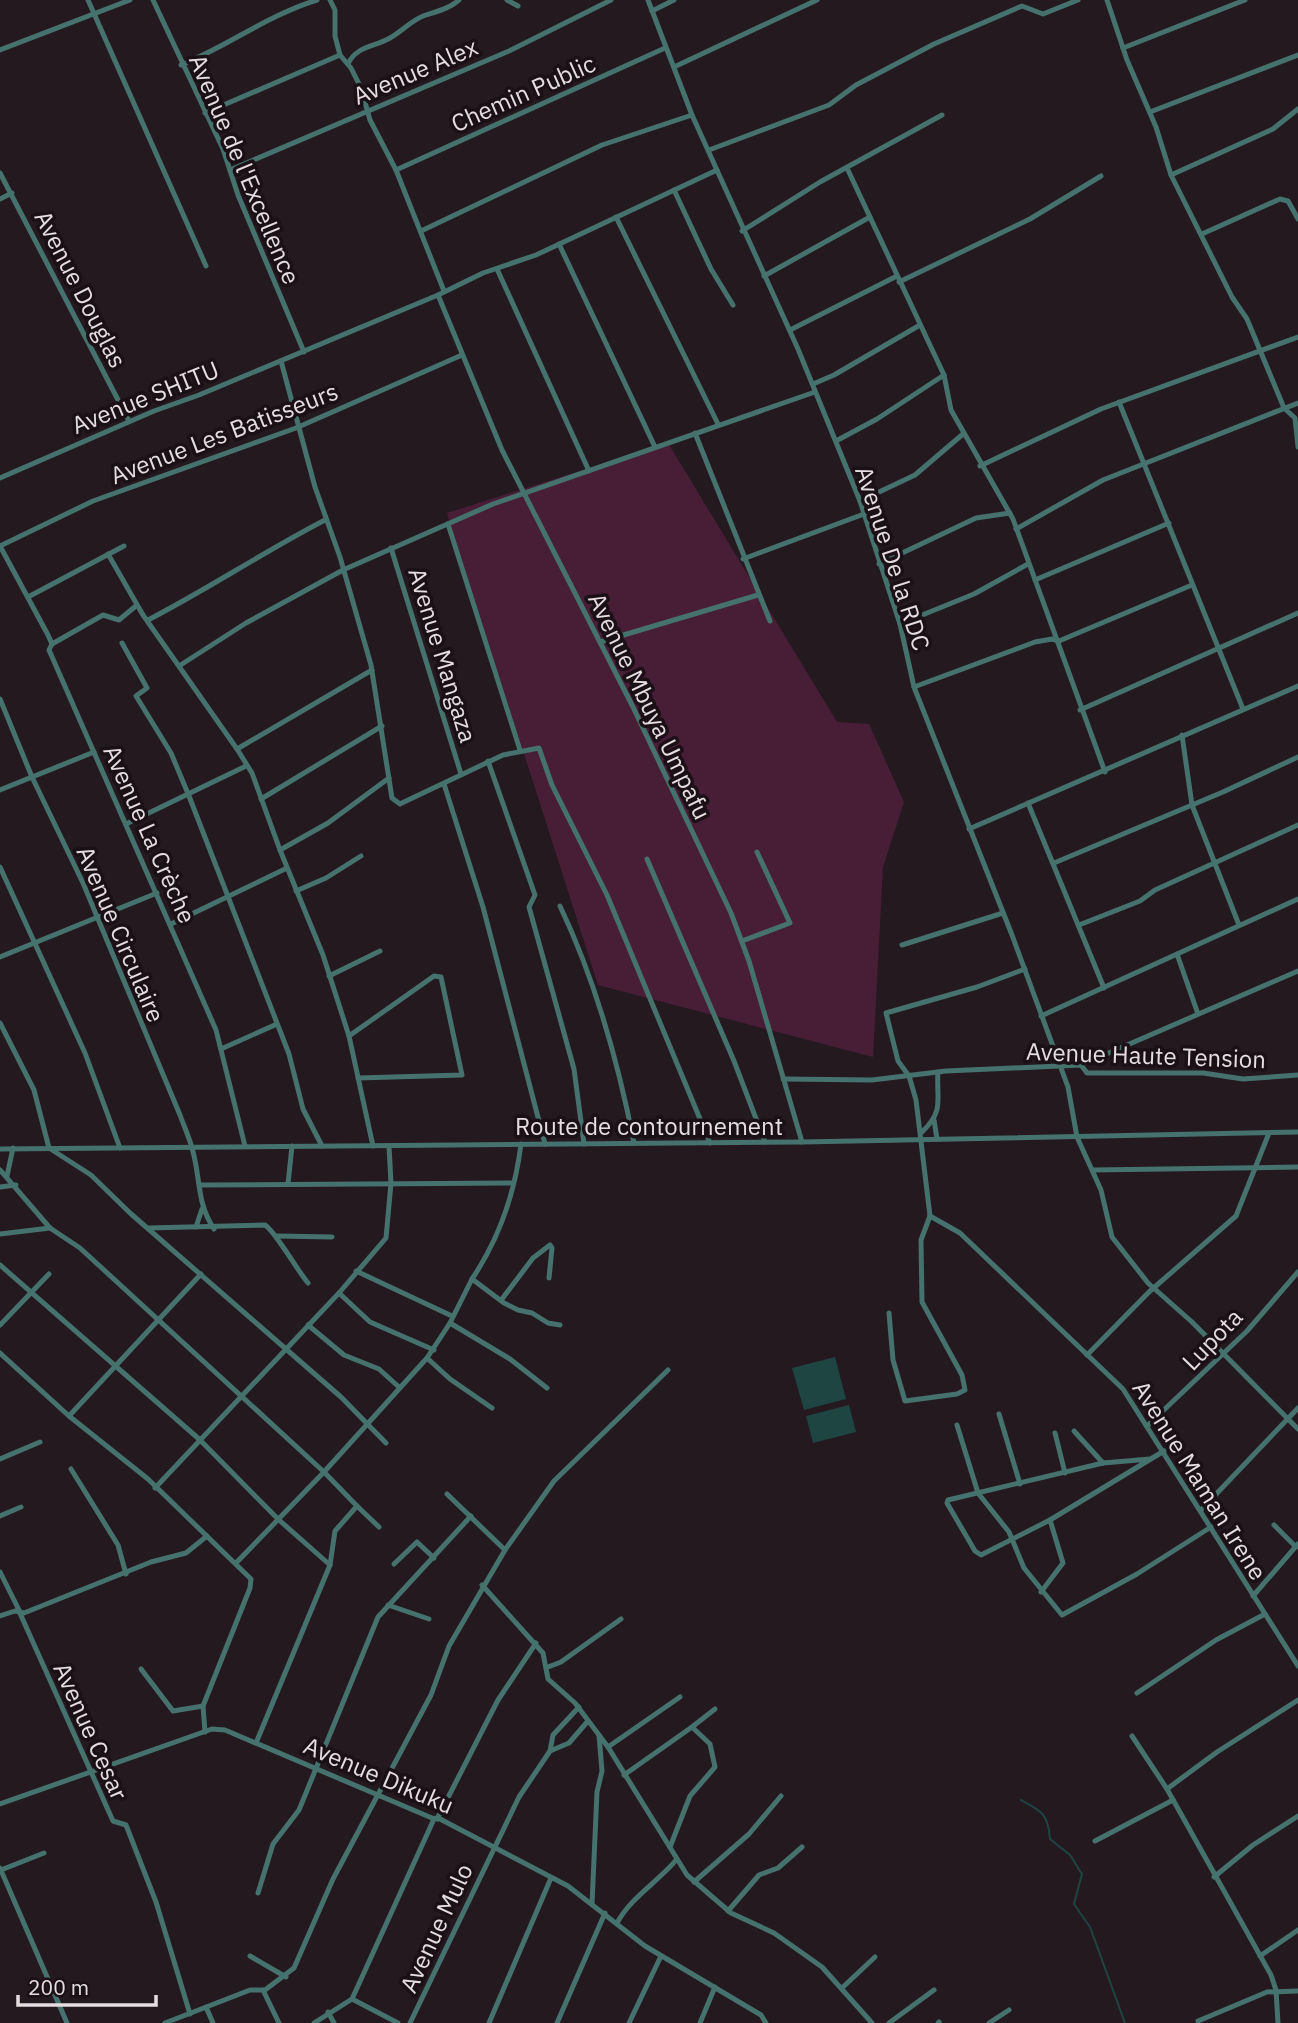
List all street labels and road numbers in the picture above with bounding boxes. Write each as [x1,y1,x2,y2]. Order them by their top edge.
street label: Avenue Alex [348,30,482,112]
street label: Chemin Public [446,47,600,139]
street label: Avenue de l'Excellence [182,49,308,289]
street label: Avenue Douglas [28,205,134,373]
street label: Avenue SHITU [67,353,223,441]
street label: Avenue Les Batisseurs [106,375,342,491]
street label: Avenue De la RDC [848,462,938,654]
street label: Avenue Mangaza [401,564,485,746]
street label: Avenue Mbuya Umpafu [581,587,719,825]
street label: Avenue La Crèche [96,740,204,928]
street label: Avenue Circulaire [69,841,173,1027]
street label: Avenue Haute Tension [1025,1035,1267,1075]
street label: Route de contournement [515,1110,783,1142]
street label: Lupota [1175,1301,1249,1377]
street label: Avenue Maman Irene [1126,1374,1274,1586]
street label: Avenue Cesar [46,1657,136,1805]
street label: Avenue Dikuku [299,1729,459,1821]
street label: Avenue Mulo [392,1858,480,1998]

